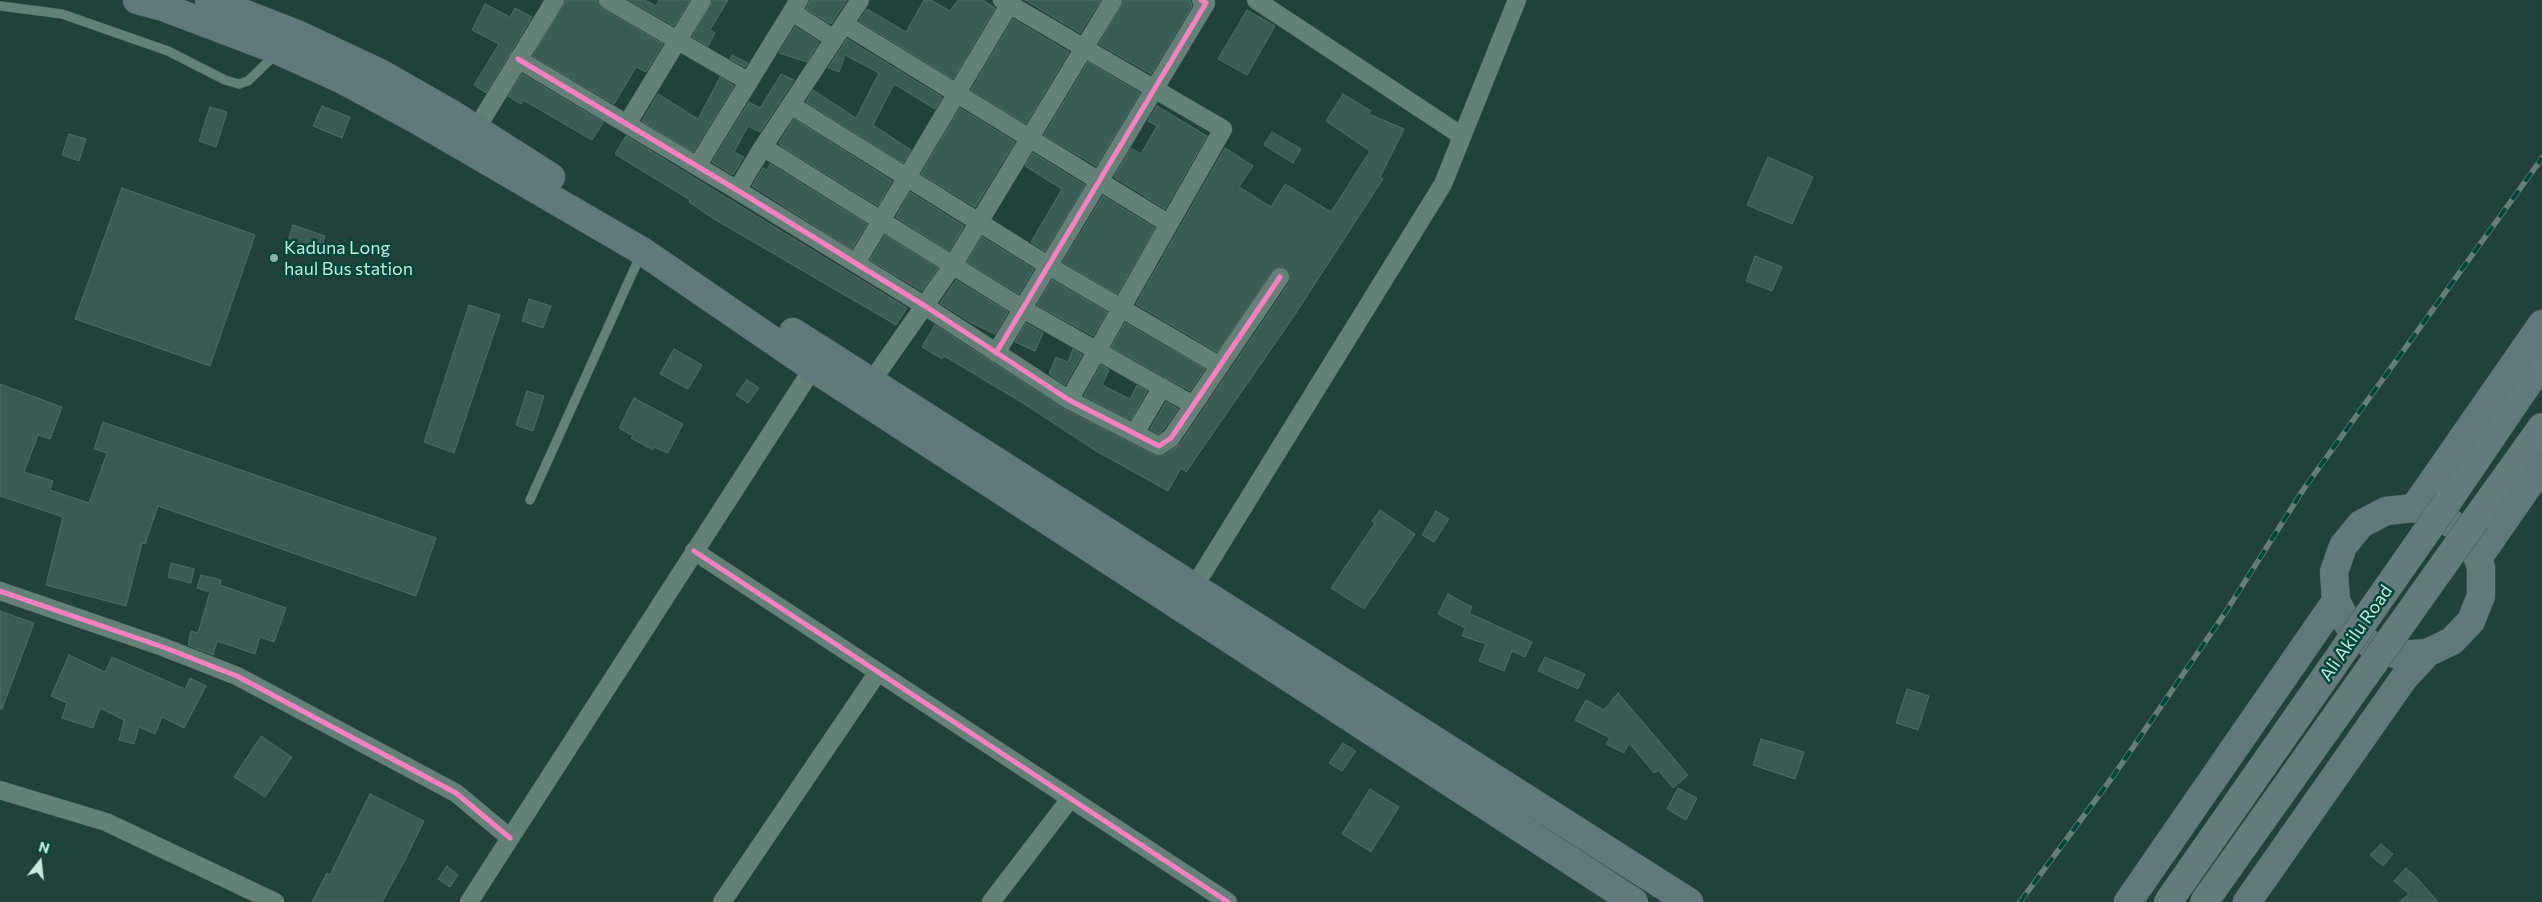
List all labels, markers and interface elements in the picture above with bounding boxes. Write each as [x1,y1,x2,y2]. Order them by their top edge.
place label: Kaduna Long haul Bus station [284,237,413,280]
marker: Kaduna Long haul Bus station [268,252,280,264]
street label: Ali Akilu Road [2315,581,2397,685]
north arrow [15,837,65,887]
text: N [37,837,52,857]

